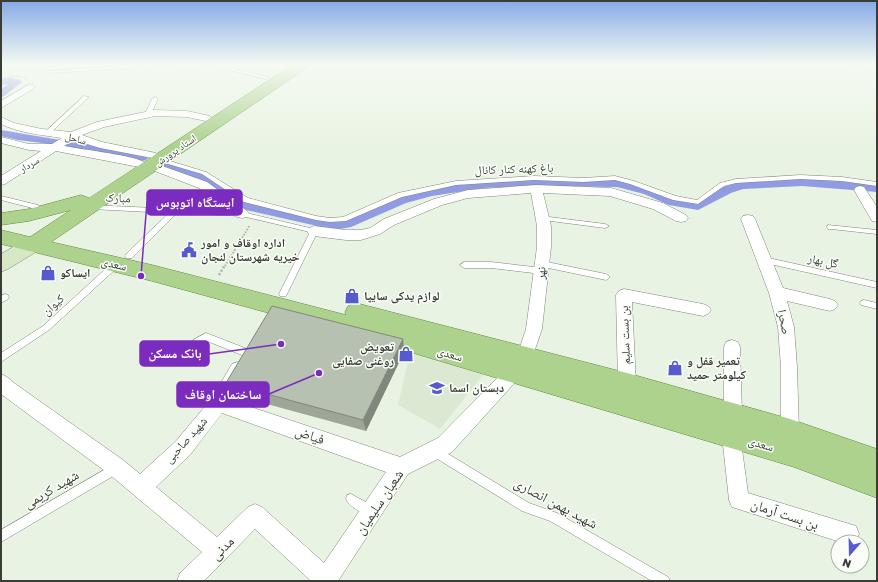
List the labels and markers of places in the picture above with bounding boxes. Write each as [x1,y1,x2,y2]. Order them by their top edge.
callout: ایستگاه اتوبوس [147,190,242,215]
place label: اداره اوقاف و امور خیریه شهرستان لنجان [200,235,300,265]
public building icon: اداره اوقاف و امور خیریه شهرستان لنجان [180,241,198,259]
shop icon: ایساکو [39,264,57,282]
place label: ایساکو [60,265,91,280]
shop icon: لوازم یدکی سایپا [343,287,361,305]
place label: لوازم یدکی سایپا [364,288,440,304]
place label: تعویض روغنی صفایی [332,339,395,369]
callout: بانک مسکن [140,341,209,366]
shop icon: تعویض روغنی صفایی [397,345,415,363]
place label: تعمیر قفل و کیلومتر حمید [687,353,747,382]
shop icon: تعمیر قفل و کیلومتر حمید [666,359,684,377]
school or university icon: دبستان اسما [428,379,446,397]
place label: دبستان اسما [449,380,504,396]
callout: ساختمان اوقاف [177,382,269,407]

